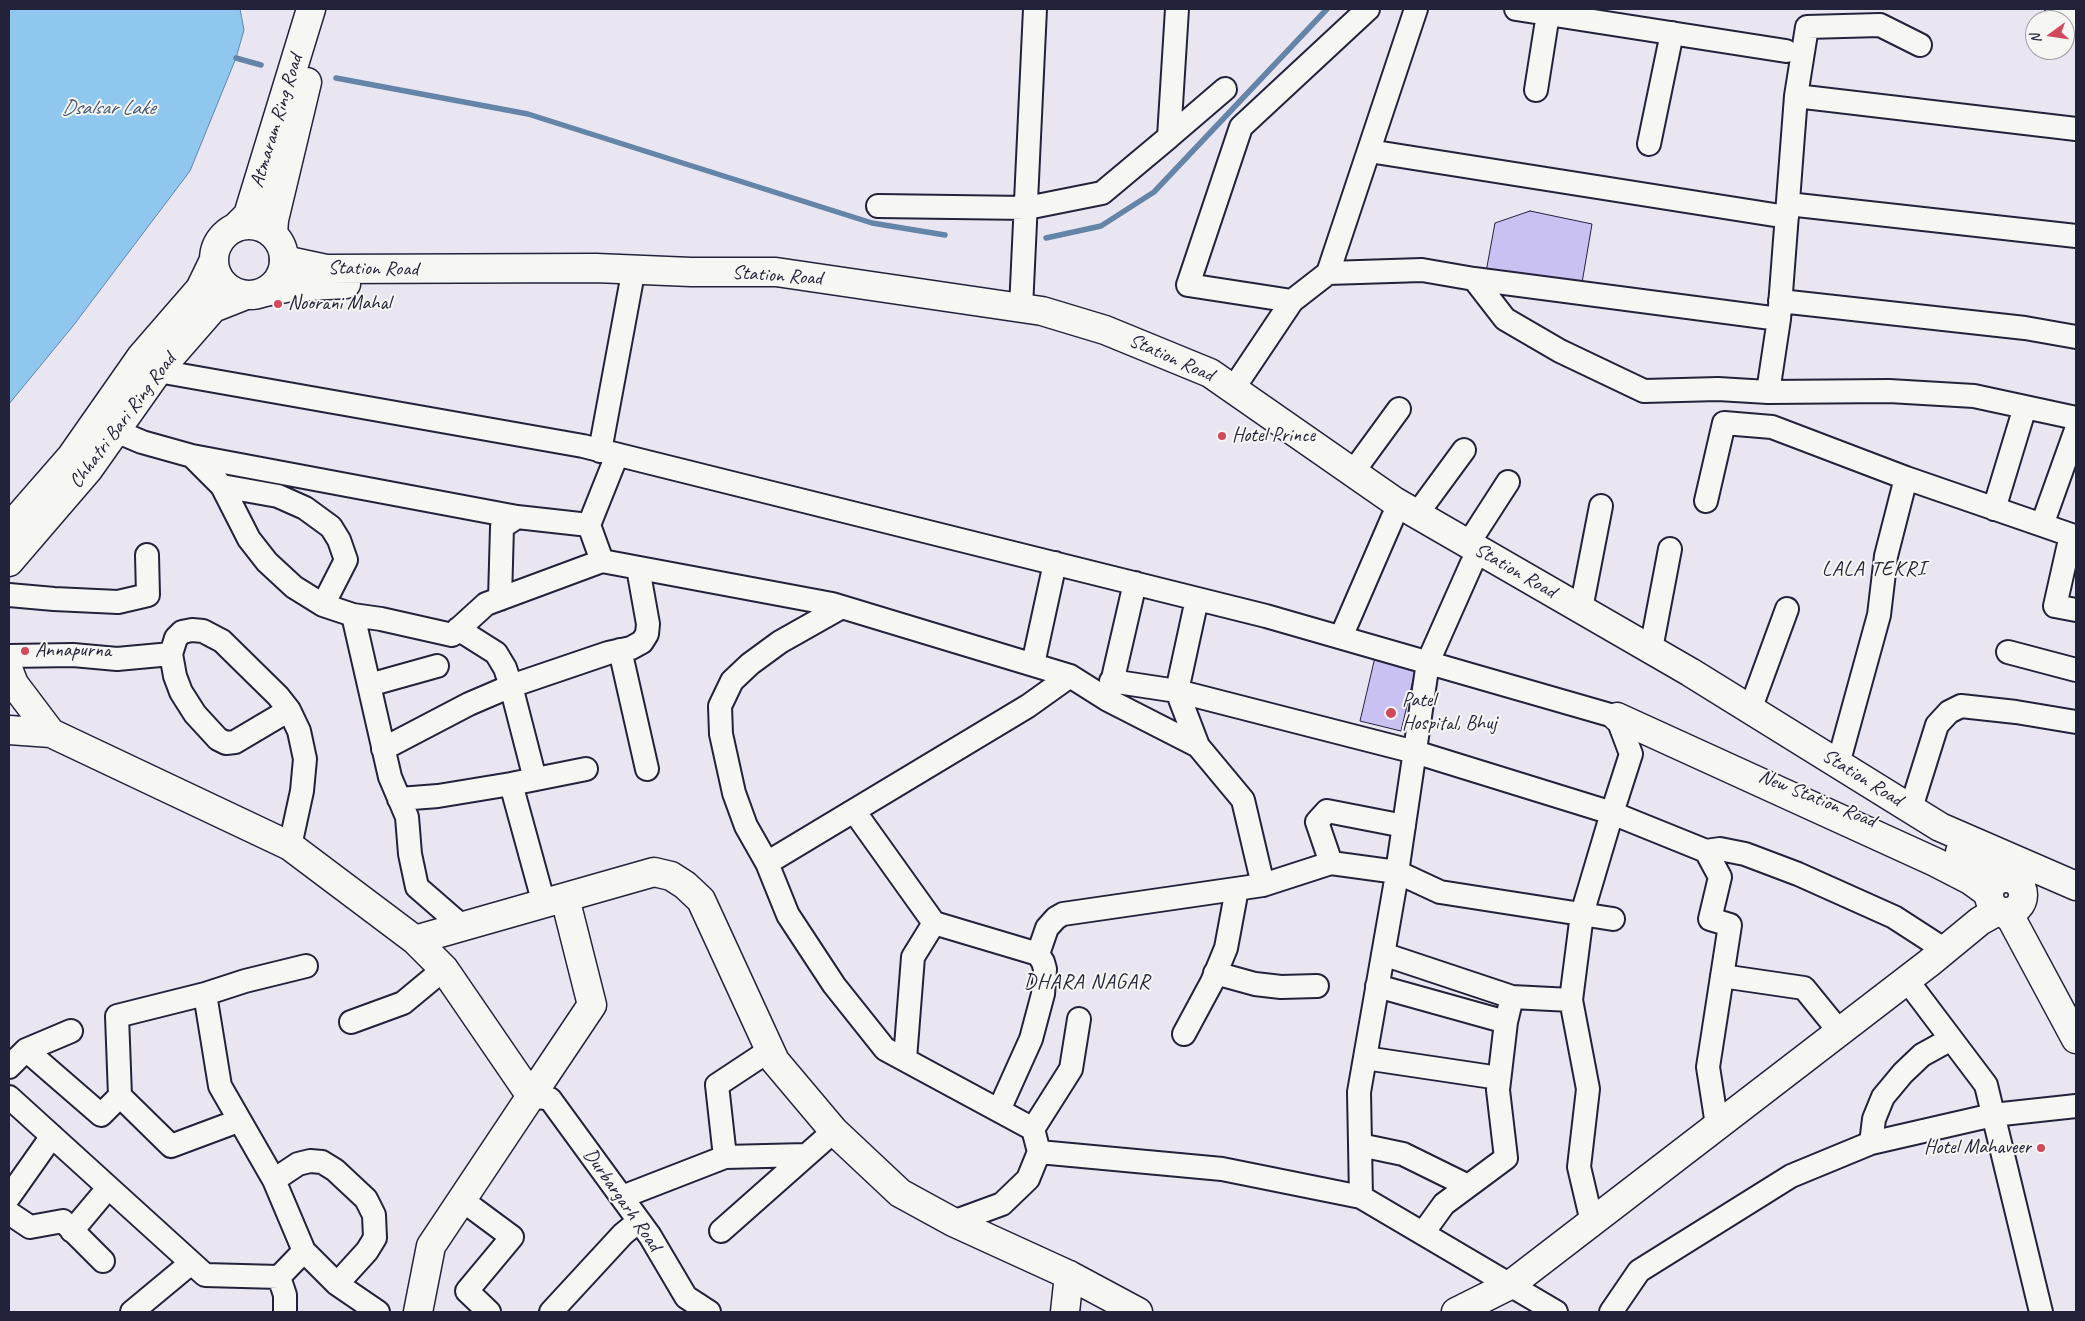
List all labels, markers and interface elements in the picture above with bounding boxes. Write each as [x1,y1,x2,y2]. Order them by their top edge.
north arrow [2025,10,2075,60]
text: N [2027,32,2045,45]
street label: Atmaram Ring Road [245,52,309,190]
water label: Dsalsar Lake [61,95,155,121]
street label: Station Road [328,256,418,282]
street label: Station Road [731,261,823,291]
place label: Noorani Mahal [288,292,391,316]
marker: Noorani Mahal [272,298,284,310]
street label: Station Road [1125,329,1217,387]
street label: Chhatri Bari Ring Road [64,349,182,493]
place label: Hotel Prince [1232,424,1315,448]
marker: Hotel Prince [1216,430,1228,442]
street label: Station Road [1470,538,1560,604]
district label: LALA TEKRI [1821,556,1927,582]
place label: Annapurna [35,639,111,663]
marker: Annapurna [19,645,31,657]
place label: Patel Hospital, Bhuj [1402,689,1497,736]
marker: Patel Hospital, Bhuj [1384,706,1398,720]
street label: Station Road [1817,744,1907,812]
street label: New Station Road [1755,765,1879,833]
district label: DHARA NAGAR [1023,969,1151,995]
place label: Hotel Mahaveer [1924,1136,2031,1160]
marker: Hotel Mahaveer [2035,1142,2047,1154]
street label: Durbargarh Road [578,1144,666,1256]

